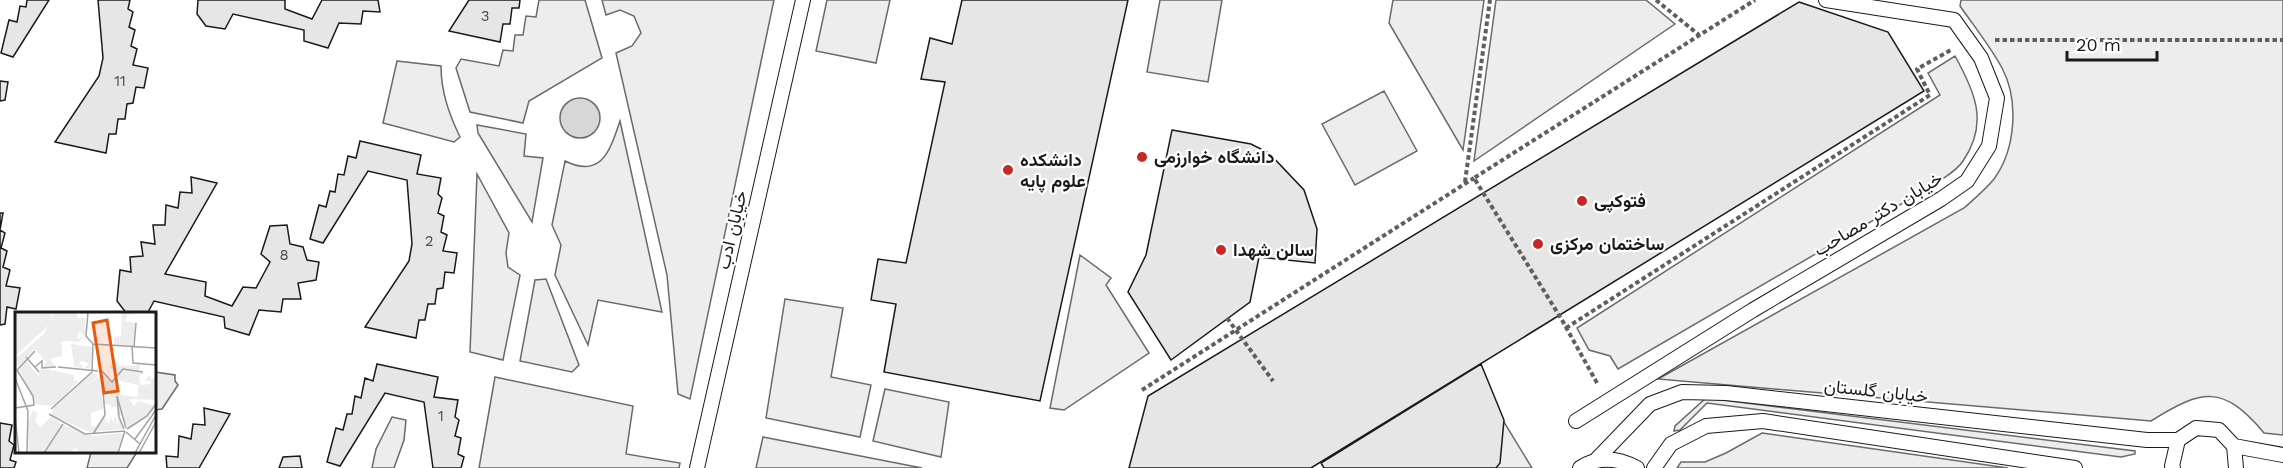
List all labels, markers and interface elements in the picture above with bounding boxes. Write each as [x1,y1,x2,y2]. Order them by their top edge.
house number: 3 [481,7,489,25]
scale bar [2067,24,2157,62]
text: 20 m [2076,34,2121,55]
house number: 11 [114,72,126,90]
place label: دانشگاه خوارزمی [1154,146,1275,168]
place label: دانشکده علوم پایه [1020,149,1086,193]
marker: دانشگاه خوارزمی [1135,150,1149,164]
marker: دانشکده علوم پایه [1001,163,1015,177]
street label: خیابان دکتر مصاحب [1810,167,1946,261]
street label: خیابان ادب [712,188,751,271]
place label: فتوکپی [1594,190,1646,213]
marker: فتوکپی [1575,194,1589,208]
house number: 2 [425,232,433,250]
place label: ساختمان مرکزی [1550,233,1665,255]
marker: ساختمان مرکزی [1531,237,1545,251]
place label: سالن شهدا [1233,239,1314,261]
marker: سالن شهدا [1214,243,1228,257]
house number: 8 [279,246,289,264]
inset map [15,312,156,453]
street label: خیابان گلستان [1823,375,1929,406]
house number: 1 [438,407,444,425]

